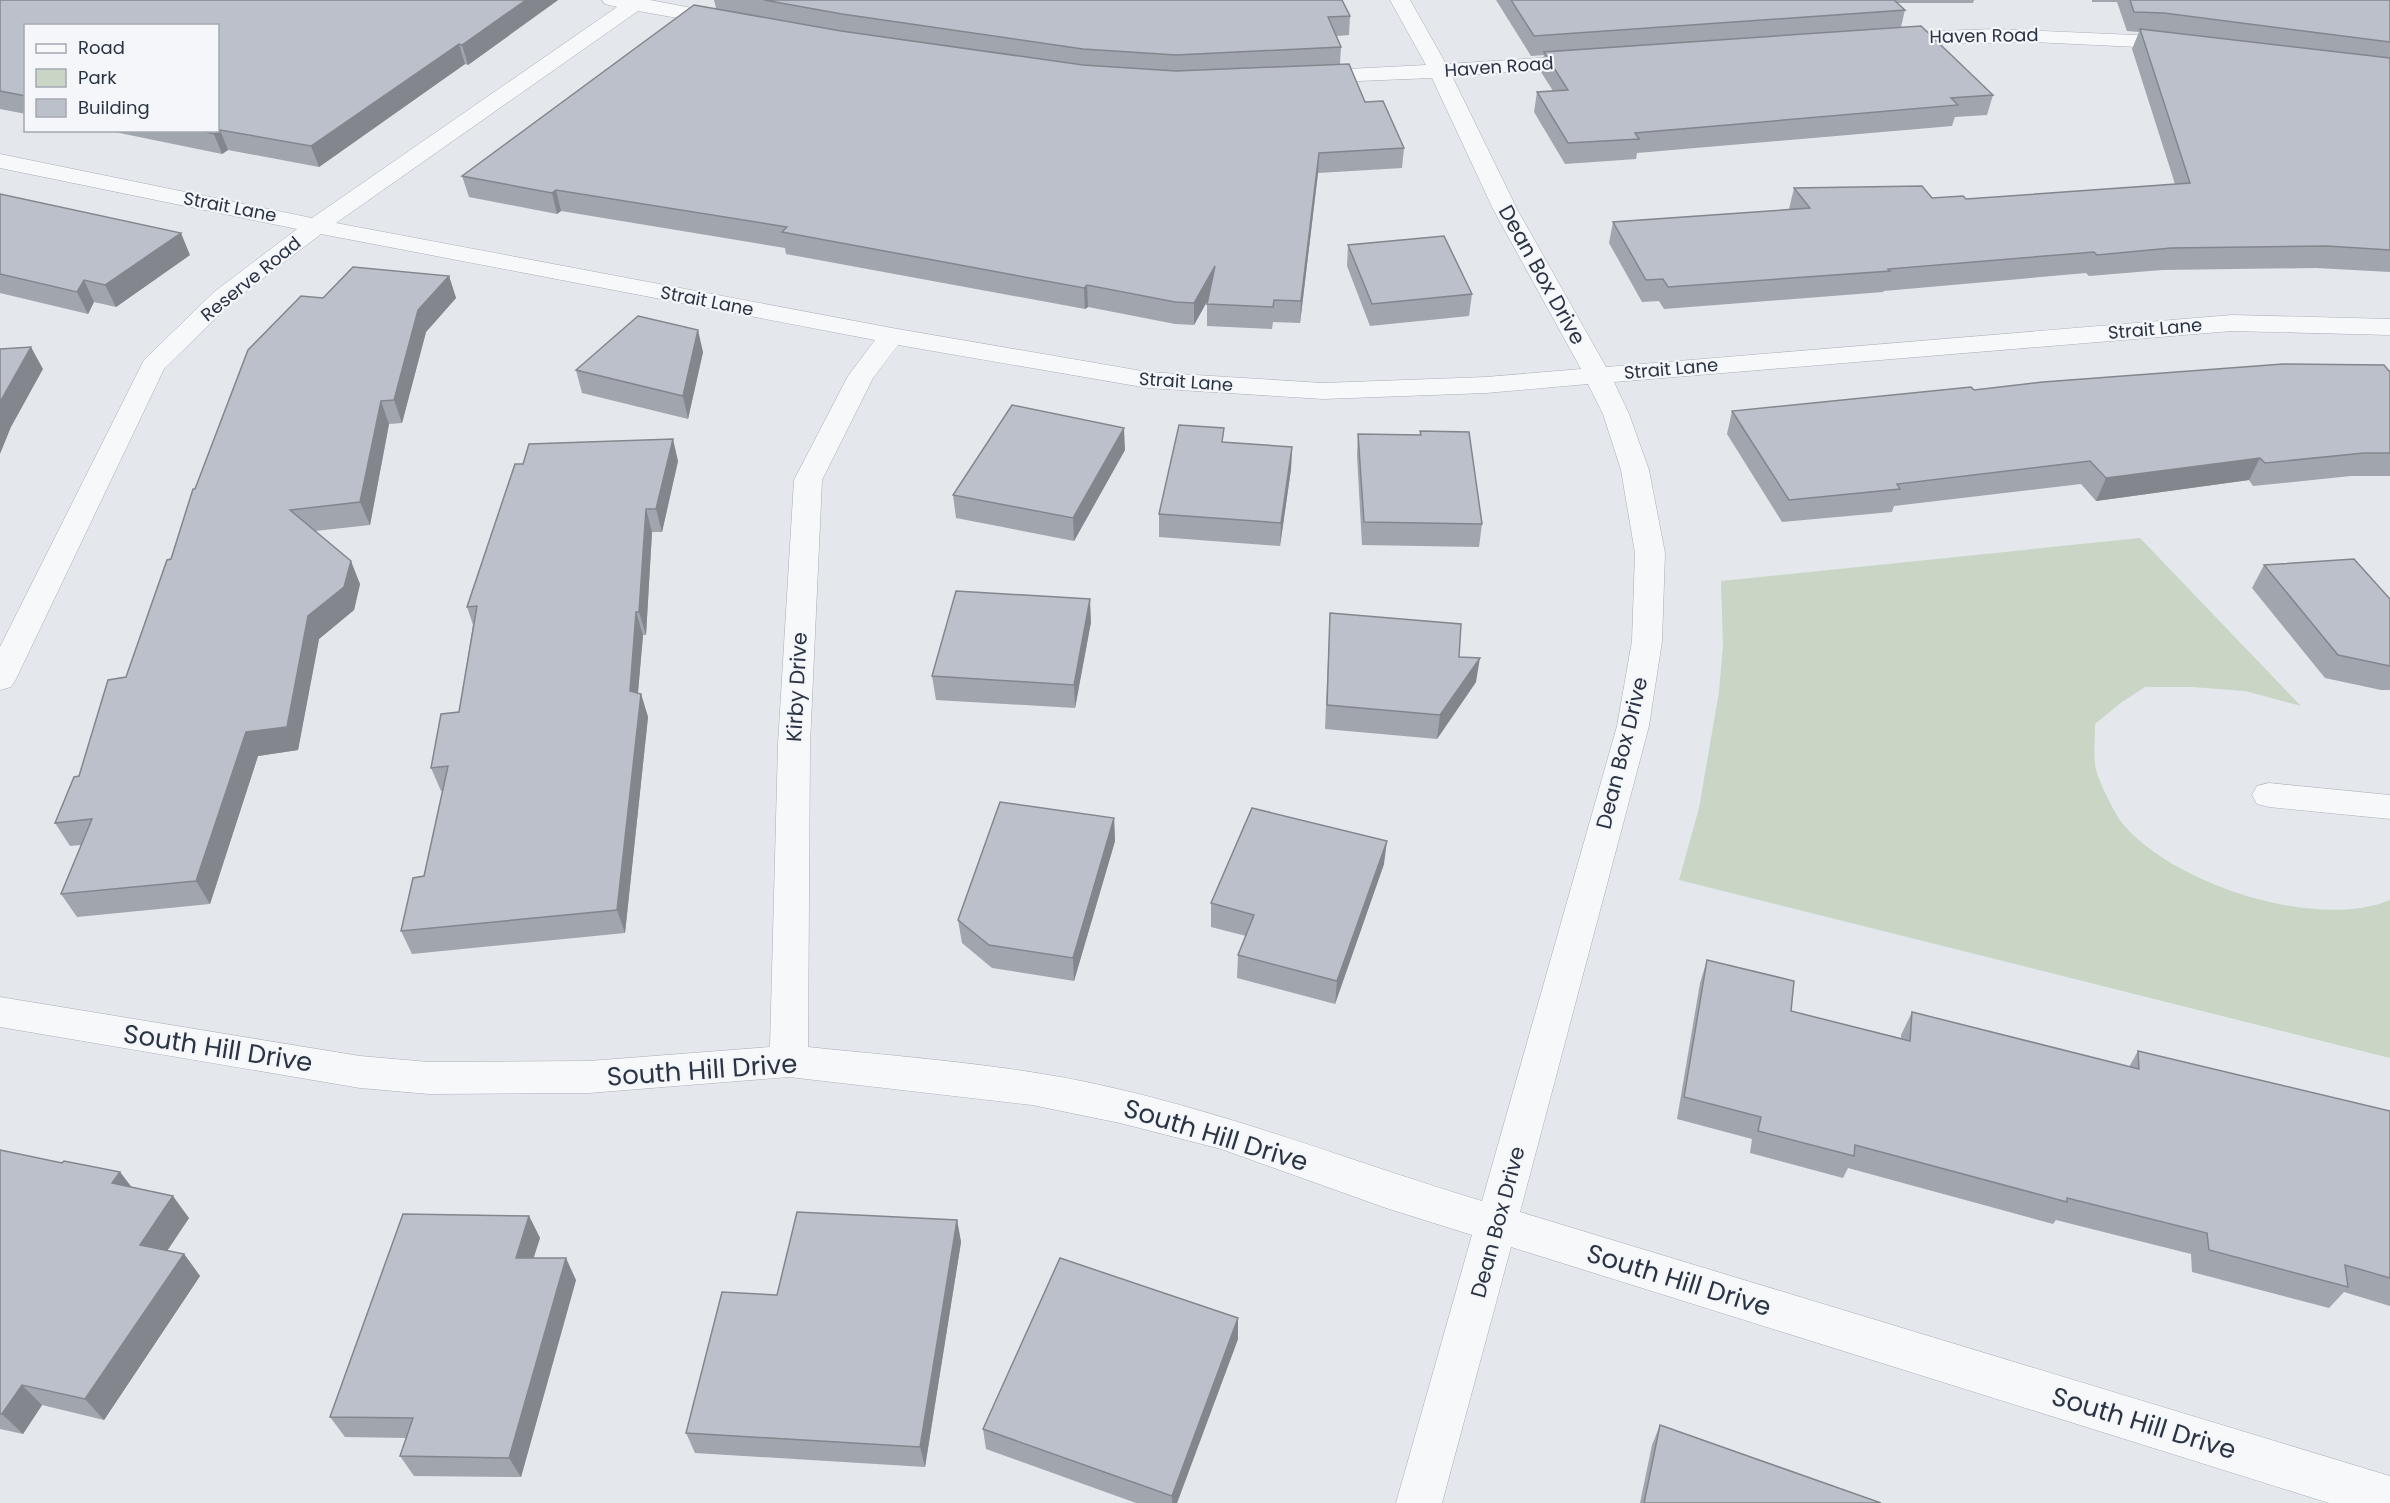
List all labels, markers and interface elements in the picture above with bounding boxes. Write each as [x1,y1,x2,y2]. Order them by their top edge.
street label: Haven Road [1929,22,2039,49]
legend [24,24,219,132]
text: Road [78,35,125,60]
street label: Haven Road [1444,50,1554,83]
text: Park [78,65,117,90]
text: Building [78,95,150,120]
street label: Strait Lane [181,185,279,228]
street label: Dean Box Drive [1492,200,1593,350]
street label: Reserve Road [195,230,306,327]
street label: Strait Lane [658,279,756,322]
street label: Strait Lane [2107,312,2203,345]
street label: Strait Lane [1623,352,1719,385]
street label: Strait Lane [1138,366,1234,397]
street label: Kirby Drive [779,631,814,743]
street label: Dean Box Drive [1589,674,1654,832]
street label: South Hill Drive [121,1015,315,1081]
street label: South Hill Drive [606,1045,798,1095]
street label: South Hill Drive [1119,1090,1313,1180]
street label: Dean Box Drive [1463,1143,1532,1301]
street label: South Hill Drive [1582,1235,1776,1325]
street label: South Hill Drive [2047,1378,2241,1468]

